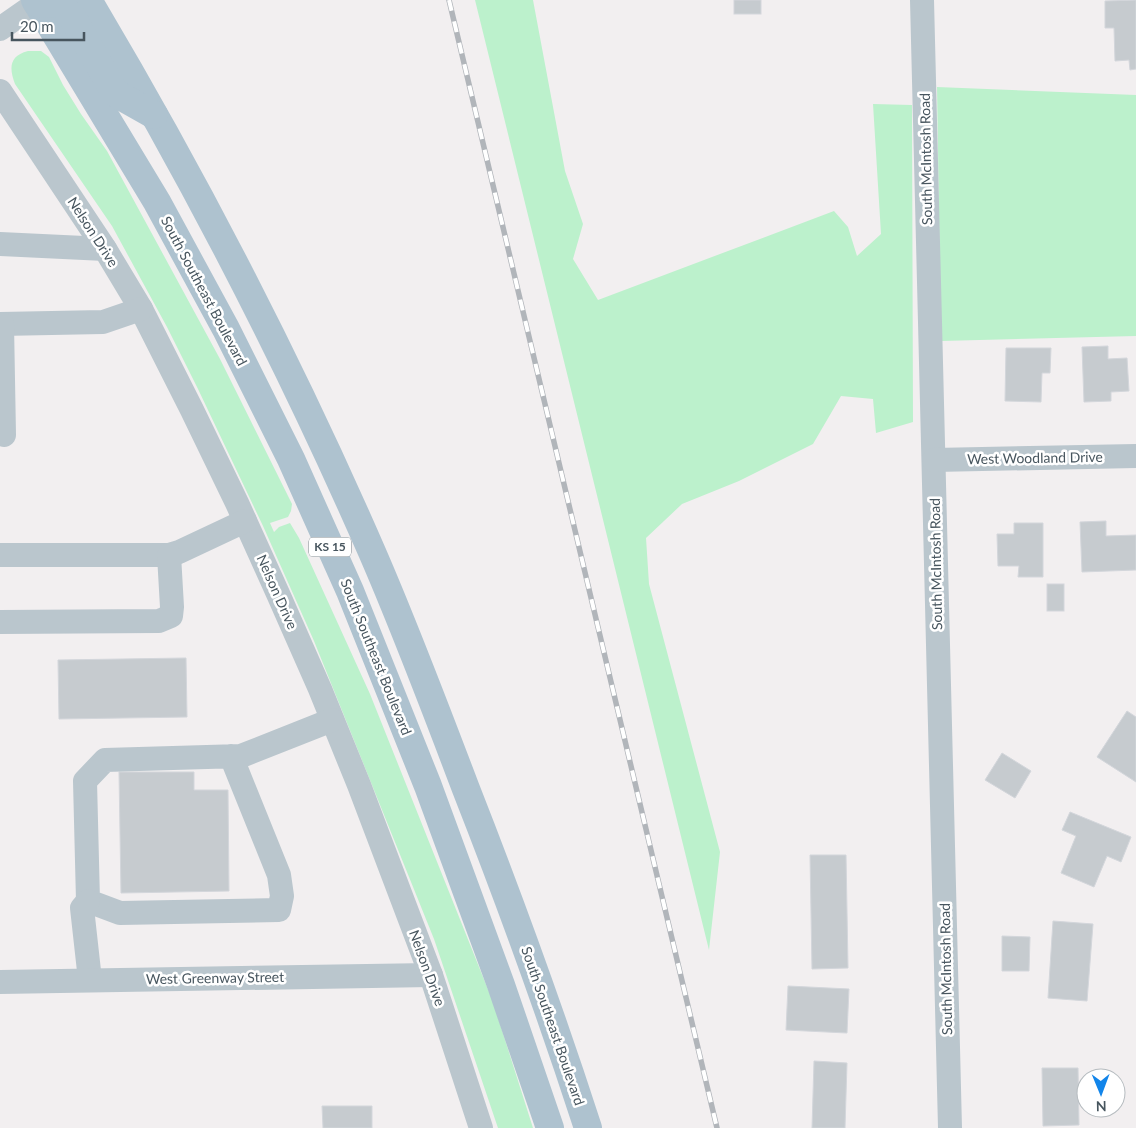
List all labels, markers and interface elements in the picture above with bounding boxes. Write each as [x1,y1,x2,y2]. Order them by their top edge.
scale bar [12,10,85,42]
text: 20 m [20,17,54,35]
street label: South McIntosh Road [916,93,935,225]
street label: Nelson Drive [65,194,122,270]
street label: South Southeast Boulevard [158,213,251,368]
street label: West Woodland Drive [967,448,1103,467]
street label: South McIntosh Road [926,498,945,630]
road number: KS 15 [309,538,351,556]
street label: Nelson Drive [253,552,301,632]
street label: South Southeast Boulevard [337,576,416,737]
street label: South McIntosh Road [936,903,955,1035]
street label: Nelson Drive [406,927,449,1008]
street label: South Southeast Boulevard [518,944,589,1107]
street label: West Greenway Street [146,968,284,987]
north arrow [1076,1068,1126,1118]
text: N [1096,1098,1107,1115]

